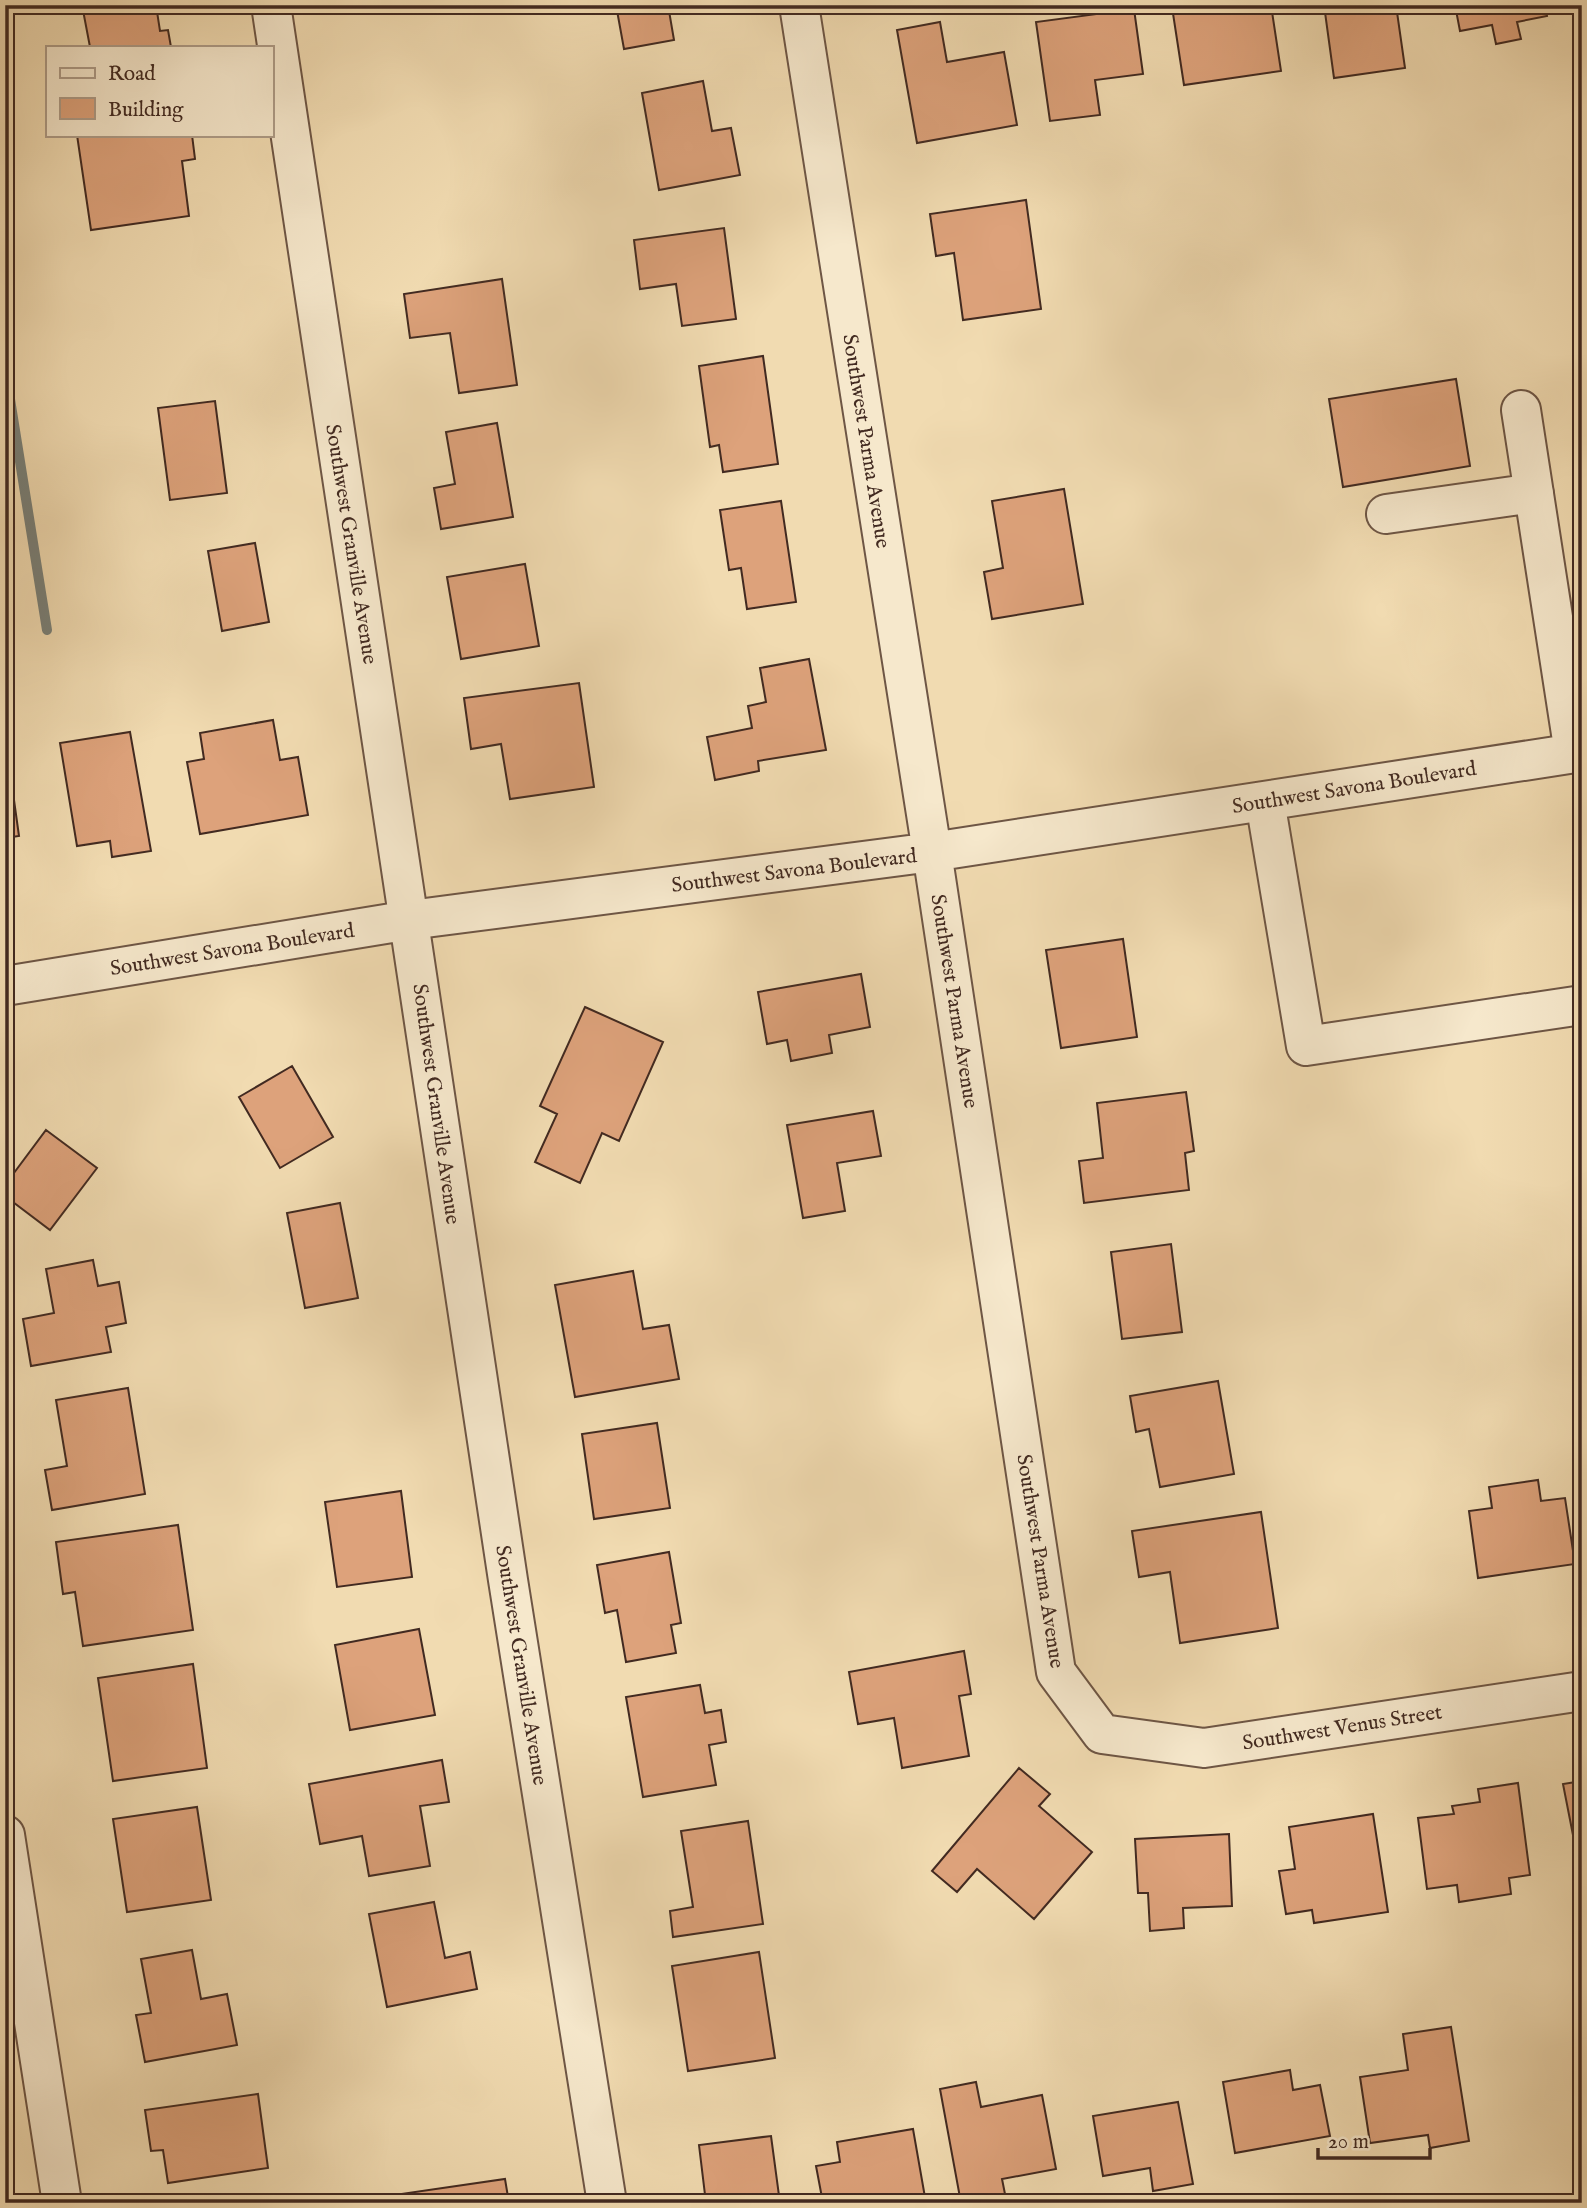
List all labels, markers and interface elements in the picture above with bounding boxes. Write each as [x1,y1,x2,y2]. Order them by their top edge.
legend [46,46,273,136]
text: Road [108,61,156,88]
text: Building [108,97,184,124]
street label: Southwest Parma Avenue [835,332,896,551]
street label: Southwest Granville Avenue [318,422,383,667]
street label: Southwest Savona Boulevard [1230,756,1479,821]
street label: Southwest Savona Boulevard [670,843,919,900]
street label: Southwest Parma Avenue [923,892,984,1111]
street label: Southwest Savona Boulevard [108,918,357,983]
street label: Southwest Granville Avenue [405,982,466,1227]
street label: Southwest Parma Avenue [1009,1452,1070,1671]
street label: Southwest Granville Avenue [488,1543,553,1788]
street label: Southwest Venus Street [1240,1699,1444,1758]
scale bar [1318,2117,1430,2161]
text: 20 m [1328,2129,1369,2156]

